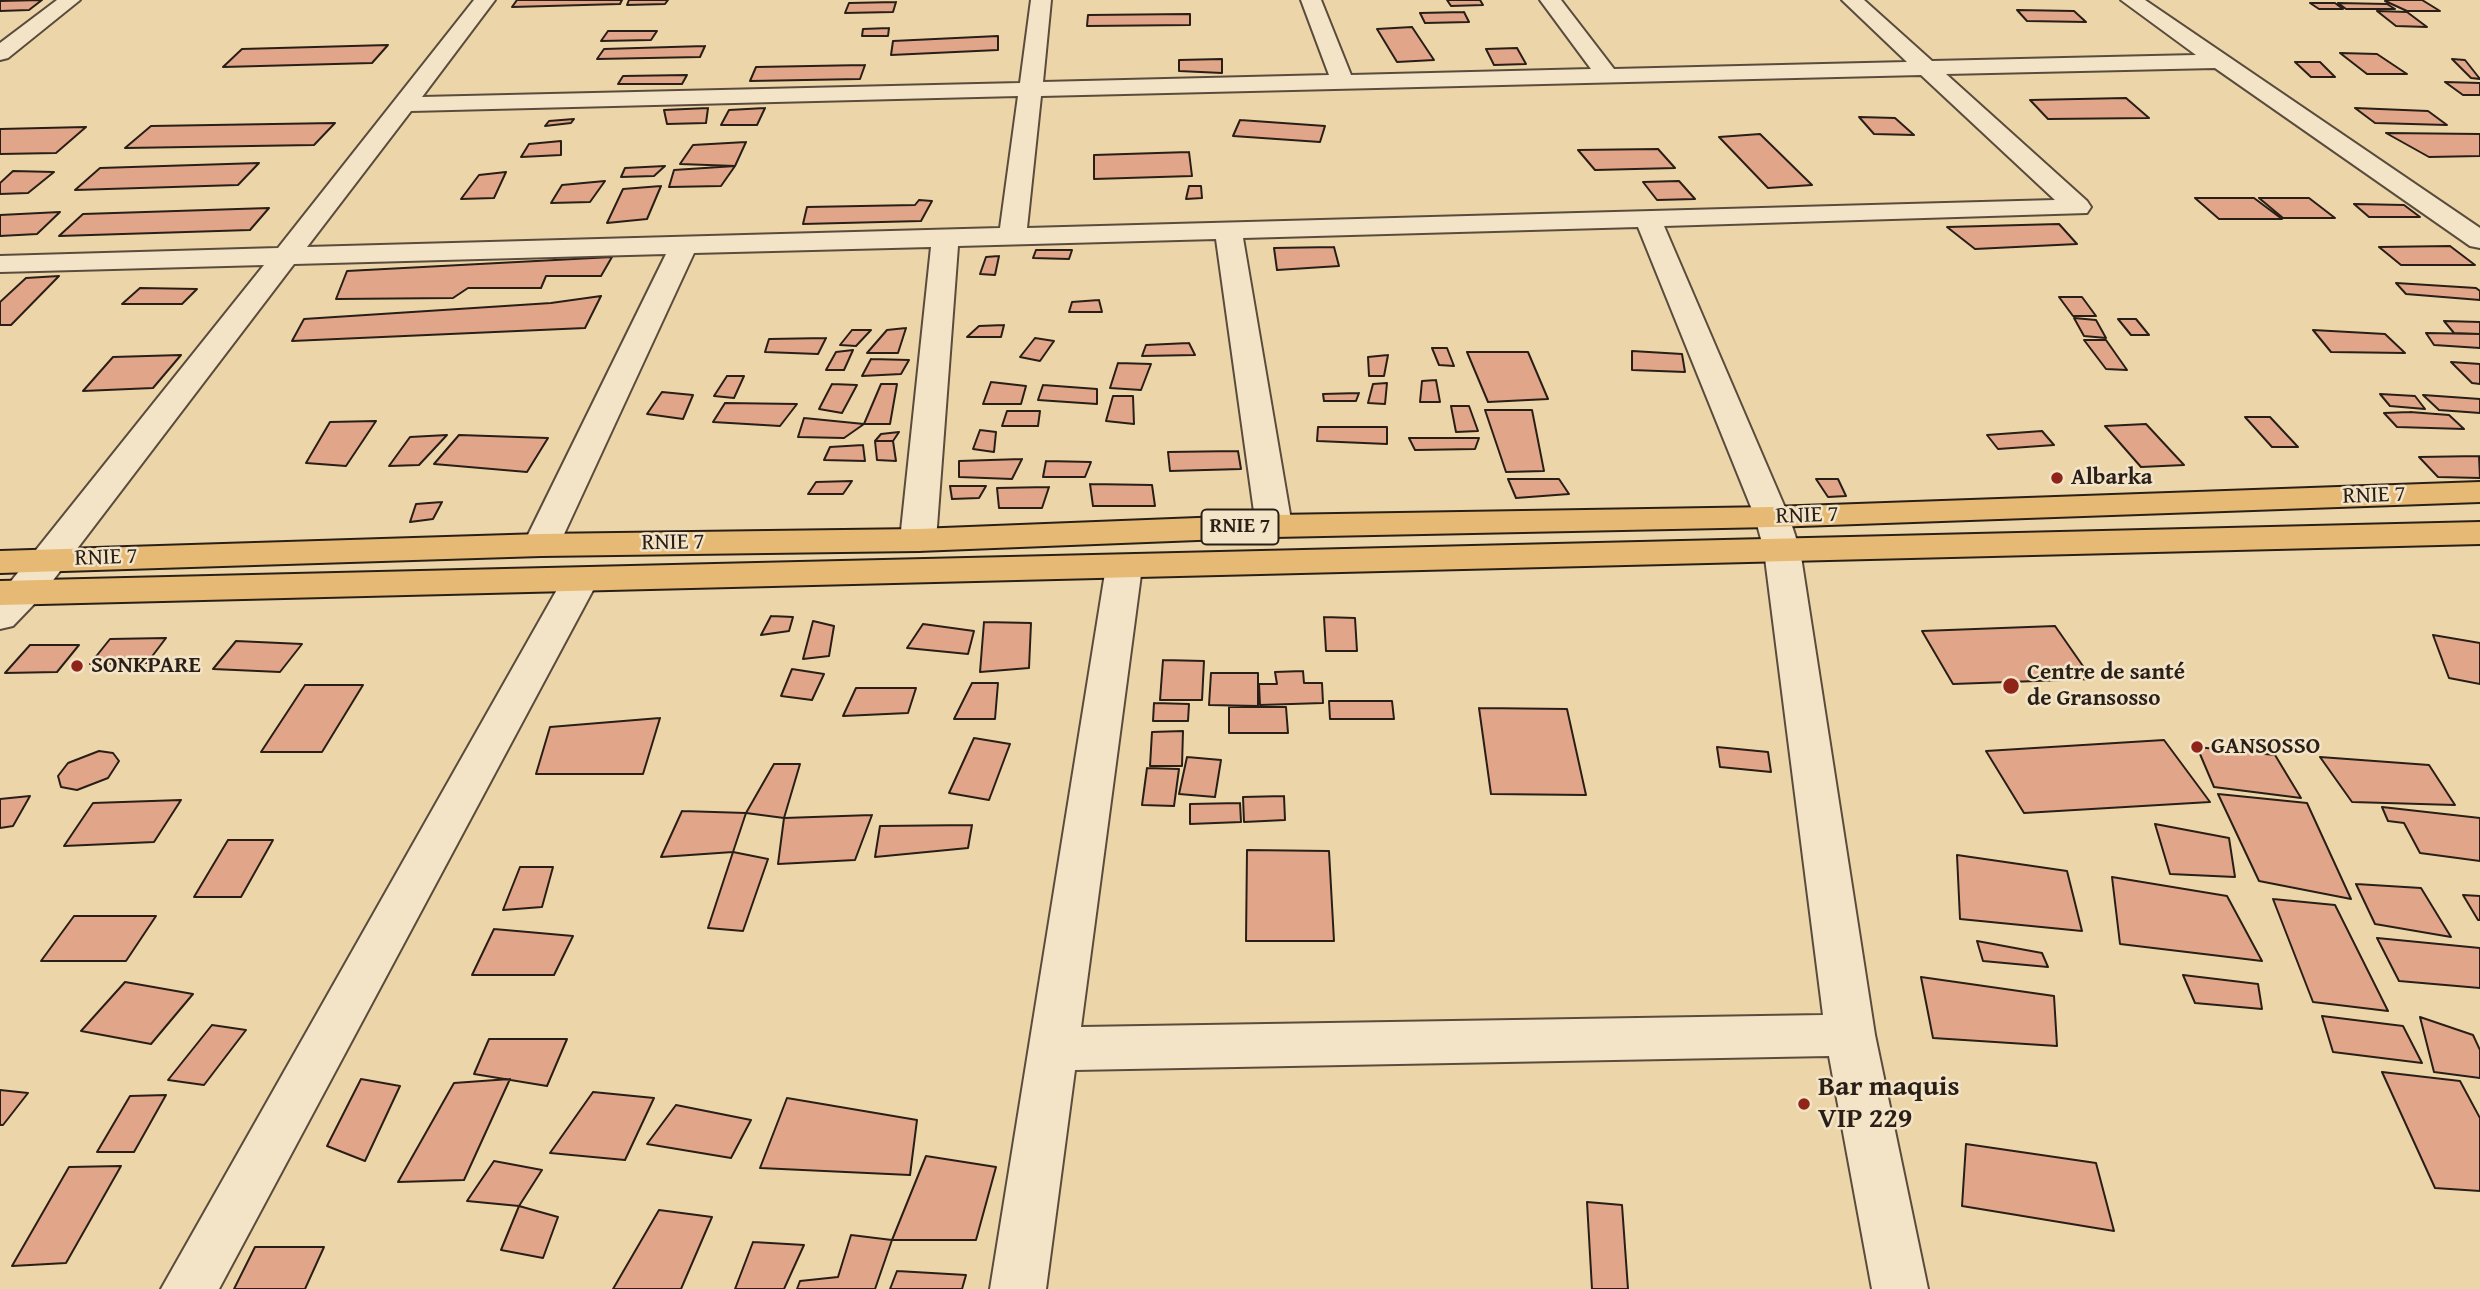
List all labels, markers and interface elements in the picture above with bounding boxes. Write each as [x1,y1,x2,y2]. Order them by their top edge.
place label: Albarka [2071,464,2153,492]
marker: Albarka [2049,470,2065,486]
street label: RNIE 7 [2342,481,2406,511]
street label: RNIE 7 [1775,501,1839,531]
road number: RNIE 7 [1202,510,1278,544]
street label: RNIE 7 [641,529,705,557]
street label: RNIE 7 [74,543,138,573]
place label: SONKPARE [91,652,201,680]
marker: SONKPARE [69,658,85,674]
place label: Centre de santé de Gransosso [2027,659,2185,713]
marker: Centre de santé de Gransosso [2001,676,2021,696]
place label: GANSOSSO [2211,733,2320,761]
marker: GANSOSSO [2189,739,2205,755]
place label: Bar maquis VIP 229 [1818,1071,1959,1137]
marker: Bar maquis VIP 229 [1796,1096,1812,1112]

